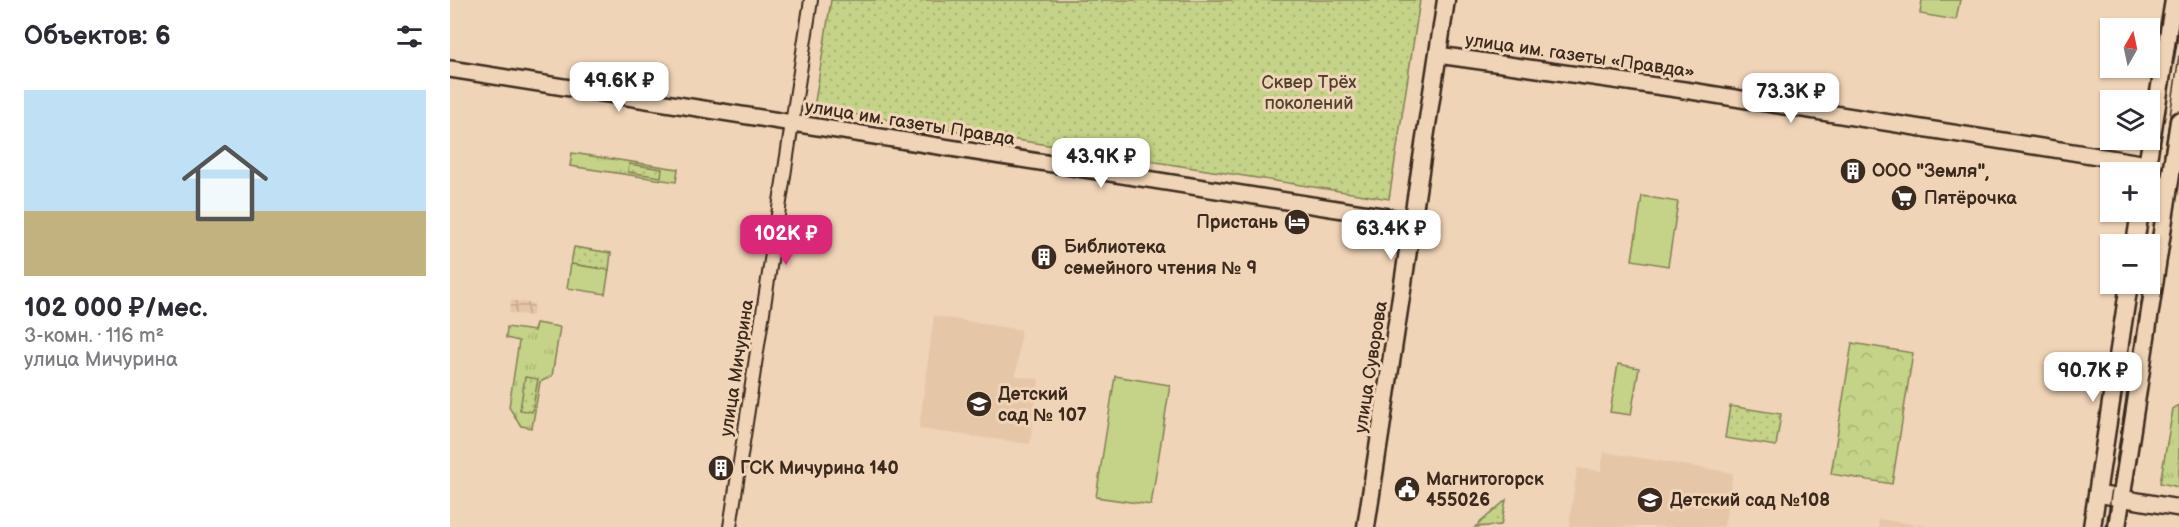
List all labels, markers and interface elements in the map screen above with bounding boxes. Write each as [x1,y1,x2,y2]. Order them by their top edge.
north arrow [2100,18,2160,78]
map controls [2100,18,2160,294]
icon: filters [393,20,426,53]
text: Объектов: 6 [24,21,171,52]
street label: улица им. газеты «Правда» [1464,29,1696,83]
pin: 49.6K ₽ [564,62,674,113]
text: 49.6K ₽ [584,69,654,93]
park label: Сквер Трёх поколений [1262,72,1356,114]
pin: 73.3K ₽ [1736,73,1846,124]
text: 73.3K ₽ [1756,80,1826,104]
button: layers [2100,90,2160,150]
street label: улица им. газеты Правда [804,96,1017,150]
icon: home [171,129,279,237]
pin: 43.9K ₽ [1046,138,1156,189]
text: 43.9K ₽ [1066,145,1136,169]
building icon: ООО "Земля", [1838,156,1868,186]
place label: ООО "Земля", [1872,161,1989,182]
button: + [2100,162,2160,222]
supermarket icon: Пятёрочка [1889,183,1919,213]
place label: Пятёрочка [1924,188,2017,209]
hotel icon: Пристань [1282,207,1312,237]
pin: 63.4K ₽ [1336,210,1446,261]
place label: Пристань [1196,212,1279,233]
pin: 102K ₽ [737,215,835,266]
text: 63.4K ₽ [1356,217,1426,241]
text: 102K ₽ [754,222,818,246]
button: − [2100,234,2160,294]
place label: Библиотека семейного чтения № 9 [1064,237,1257,279]
building icon: Библиотека семейного чтения № 9 [1029,242,1059,272]
text: 102 000 ₽/мес. [24,293,208,324]
street label: улица Мичурина [716,298,758,438]
street label: улица Суворова [1350,299,1392,435]
text: 3-комн. · 116 m² [24,324,164,348]
text: улица Мичурина [24,348,178,372]
pin: 90.7K ₽ [2038,352,2148,403]
text: 90.7K ₽ [2058,359,2128,383]
place label: Детский сад № 107 [998,384,1087,426]
school or university icon: Детский сад № 107 [964,389,994,419]
building icon: ГСК Мичурина 140 [706,453,736,483]
place label: ГСК Мичурина 140 [740,458,899,479]
place label: Магнитогорск 455026 [1426,469,1544,511]
public building icon: Магнитогорск 455026 [1392,474,1422,504]
school or university icon: Детский сад №108 [1635,485,1665,515]
place label: Детский сад №108 [1670,490,1830,511]

